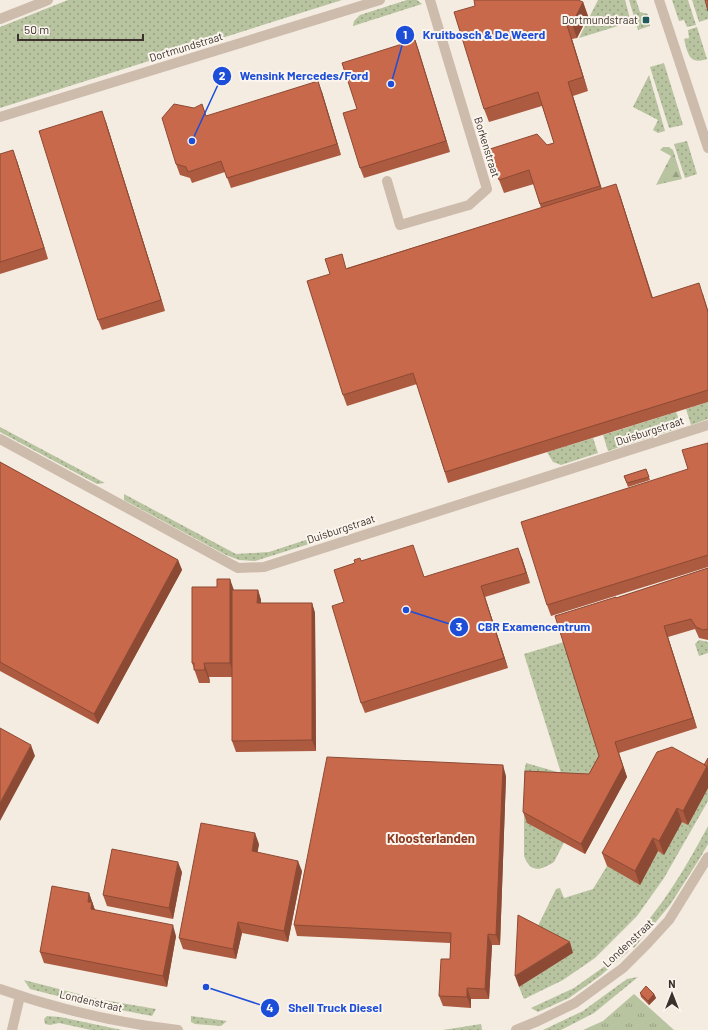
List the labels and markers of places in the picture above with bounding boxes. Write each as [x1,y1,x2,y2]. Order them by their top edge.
place label: Dortmundstraat [562,13,638,26]
marker: Dortmundstraat [641,15,651,25]
callout: Kruitbosch & De Weerd [395,23,554,47]
callout: Wensink Mercedes/Ford [212,64,376,88]
callout: CBR Examencentrum [449,615,598,639]
callout: Shell Truck Diesel [260,996,389,1020]

